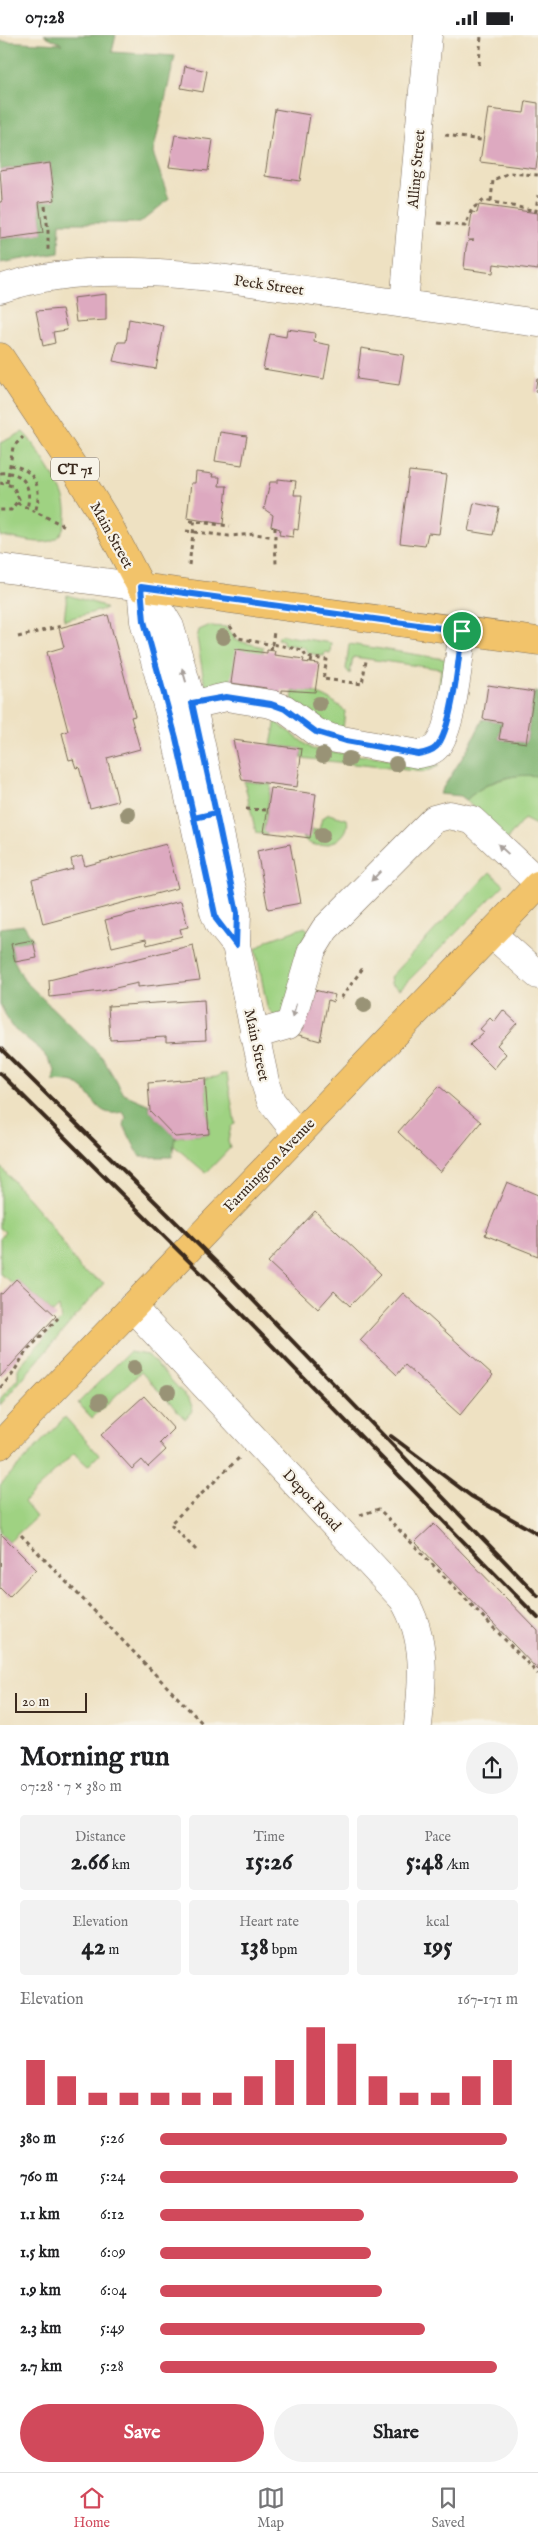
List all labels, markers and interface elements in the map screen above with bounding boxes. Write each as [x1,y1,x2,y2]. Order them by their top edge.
text: 07:28 [25,6,65,30]
street label: Alling Street [404,129,429,210]
street label: Peck Street [233,271,305,300]
road number: CT 71 [51,457,99,481]
street label: Main Street [86,499,138,572]
pin [441,610,483,652]
icon: arrive [448,617,476,645]
one-way arrow [180,668,188,683]
one-way arrow [497,843,509,855]
one-way arrow [371,870,383,882]
one-way arrow [290,1004,298,1019]
street label: Main Street [240,1007,273,1083]
street label: Farmington Avenue [220,1114,319,1216]
street label: Depot Road [278,1466,346,1536]
scale bar [15,1689,88,1713]
text: 20 m [22,1693,49,1711]
text: Morning run [20,1740,170,1775]
button: share [466,1742,518,1794]
text: 07:28 · 7 × 380 m [20,1777,122,1797]
text: Distance [75,1828,126,1846]
text: Time [253,1828,285,1846]
text: Pace [424,1828,451,1846]
text: 2.66 [71,1846,109,1878]
text: 15:26 [245,1846,293,1878]
text: 5:48 [406,1846,443,1878]
text: km [109,1856,130,1874]
text: /km [443,1856,470,1874]
text: Elevation [73,1913,128,1931]
text: Heart rate [239,1913,299,1931]
text: kcal [426,1913,449,1931]
text: 42 [81,1931,105,1963]
text: 138 [240,1931,269,1963]
text: 195 [423,1931,452,1963]
text: m [105,1941,119,1959]
text: bpm [269,1941,298,1959]
text: Elevation [20,1990,83,2010]
text: 167–171 m [457,1990,518,2010]
text: 380 m [20,2129,56,2149]
text: 5:26 [100,2129,124,2149]
text: 760 m [20,2167,58,2187]
text: 5:24 [100,2167,125,2187]
text: 1.1 km [20,2205,60,2225]
text: 6:12 [100,2205,124,2225]
text: 1.5 km [20,2243,60,2263]
text: 6:09 [100,2243,126,2263]
text: 1.9 km [20,2281,61,2301]
text: 6:04 [100,2281,127,2301]
text: 2.3 km [20,2319,61,2339]
text: 5:49 [100,2319,125,2339]
text: 2.7 km [20,2357,62,2377]
text: 5:28 [100,2357,124,2377]
button: Save [20,2404,264,2462]
button: Share [274,2404,518,2462]
tab: Home [73,2484,110,2532]
tab: Map [257,2484,285,2532]
tab: Saved [432,2484,465,2532]

